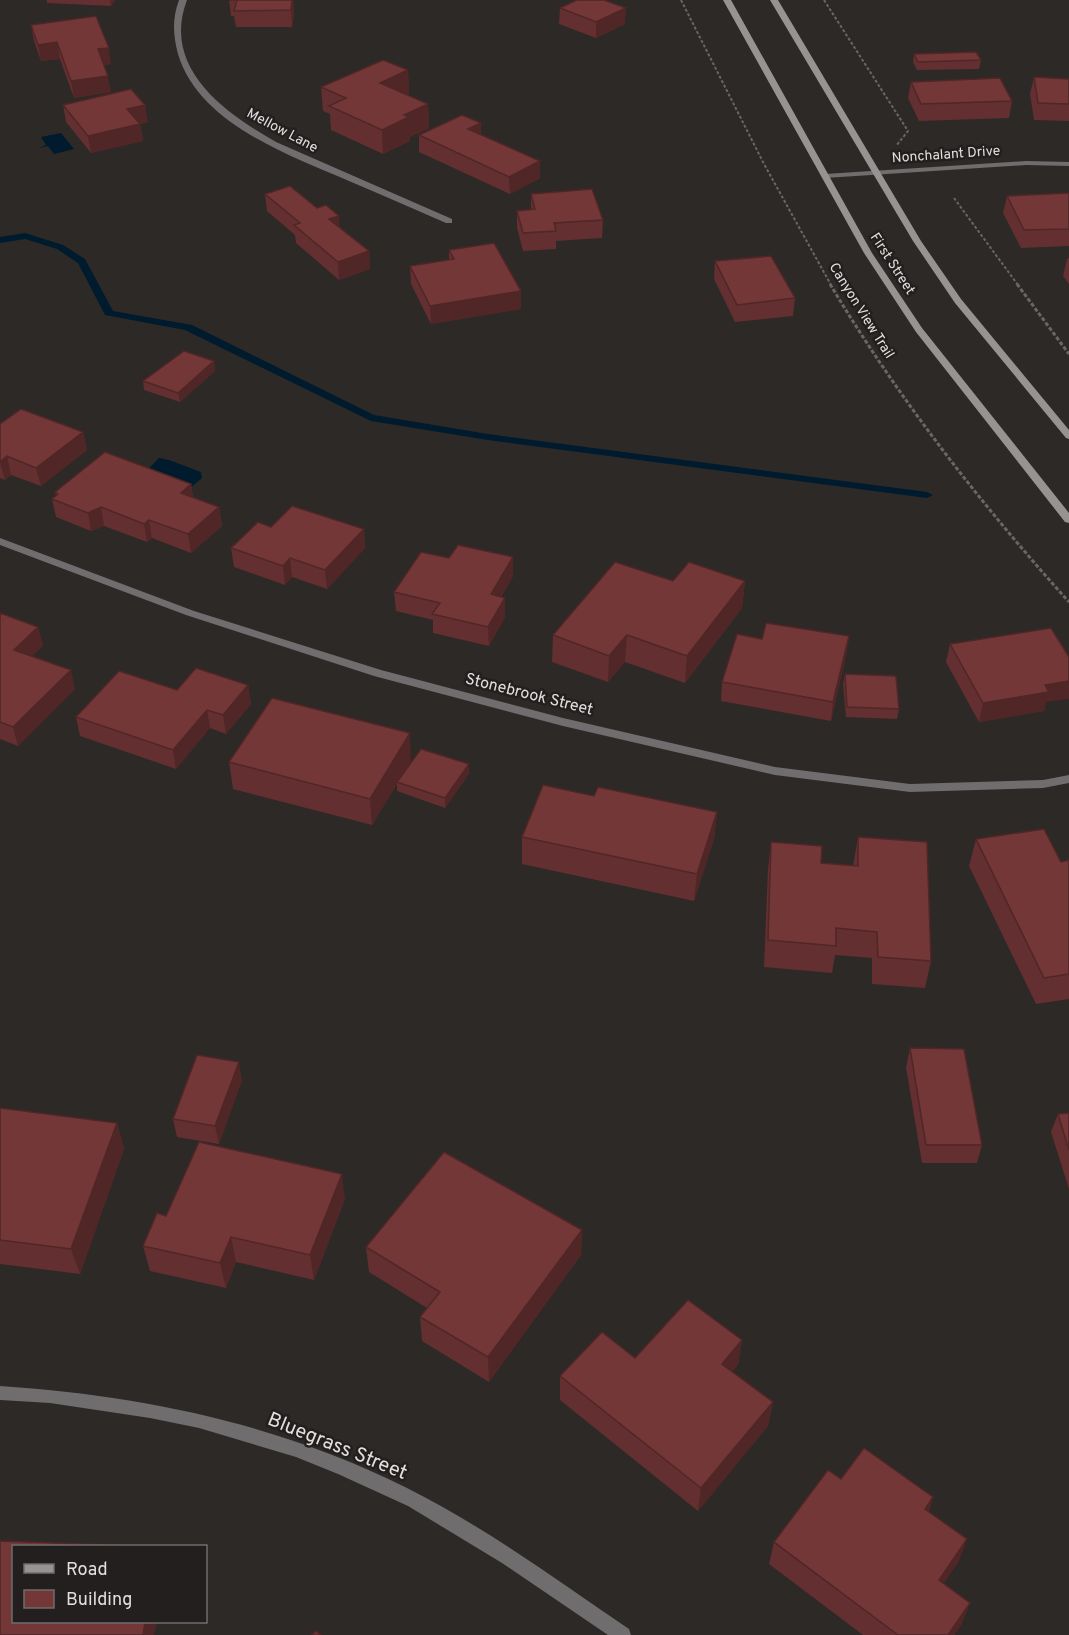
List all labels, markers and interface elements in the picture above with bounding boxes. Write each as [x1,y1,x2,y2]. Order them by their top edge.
street label: Mellow Lane [244,105,320,157]
street label: Nonchalant Drive [891,143,1001,167]
street label: First Street [866,230,918,298]
street label: Canyon View Trail [825,260,897,362]
street label: Stonebrook Street [463,669,595,721]
street label: Bluegrass Street [263,1407,411,1487]
legend [12,1545,207,1623]
text: Road [66,1559,108,1582]
text: Building [66,1589,132,1612]

